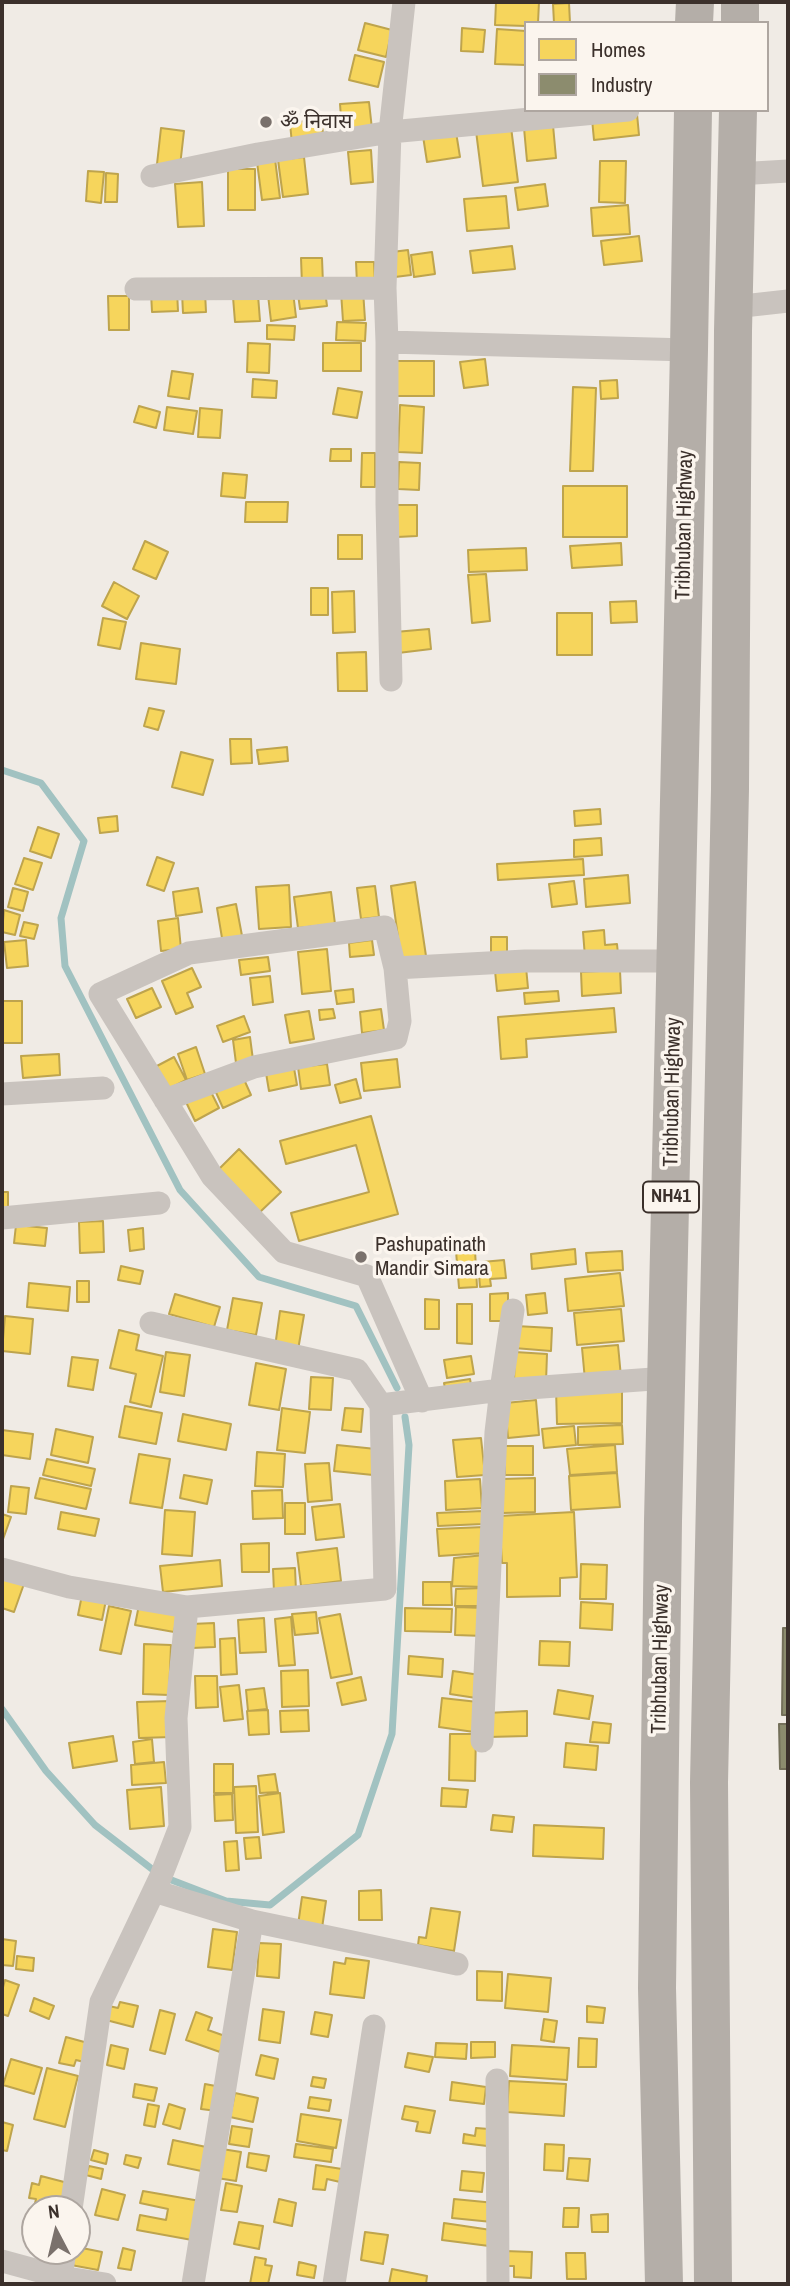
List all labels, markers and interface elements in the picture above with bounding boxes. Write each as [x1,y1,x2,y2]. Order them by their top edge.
legend [524,21,769,112]
text: Homes [591,35,646,64]
text: Industry [591,70,652,99]
place label: ॐ निवास [280,109,352,135]
marker: ॐ निवास [258,114,274,130]
street label: Tribhuban Highway [671,450,699,600]
street label: Tribhuban Highway [659,1017,687,1167]
road number: NH41 [643,1182,699,1212]
place label: Pashupatinath Mandir Simara [375,1232,489,1282]
marker: Pashupatinath Mandir Simara [353,1249,369,1265]
street label: Tribhuban Highway [647,1584,675,1734]
north arrow [21,2195,91,2265]
text: N [47,2198,61,2225]

